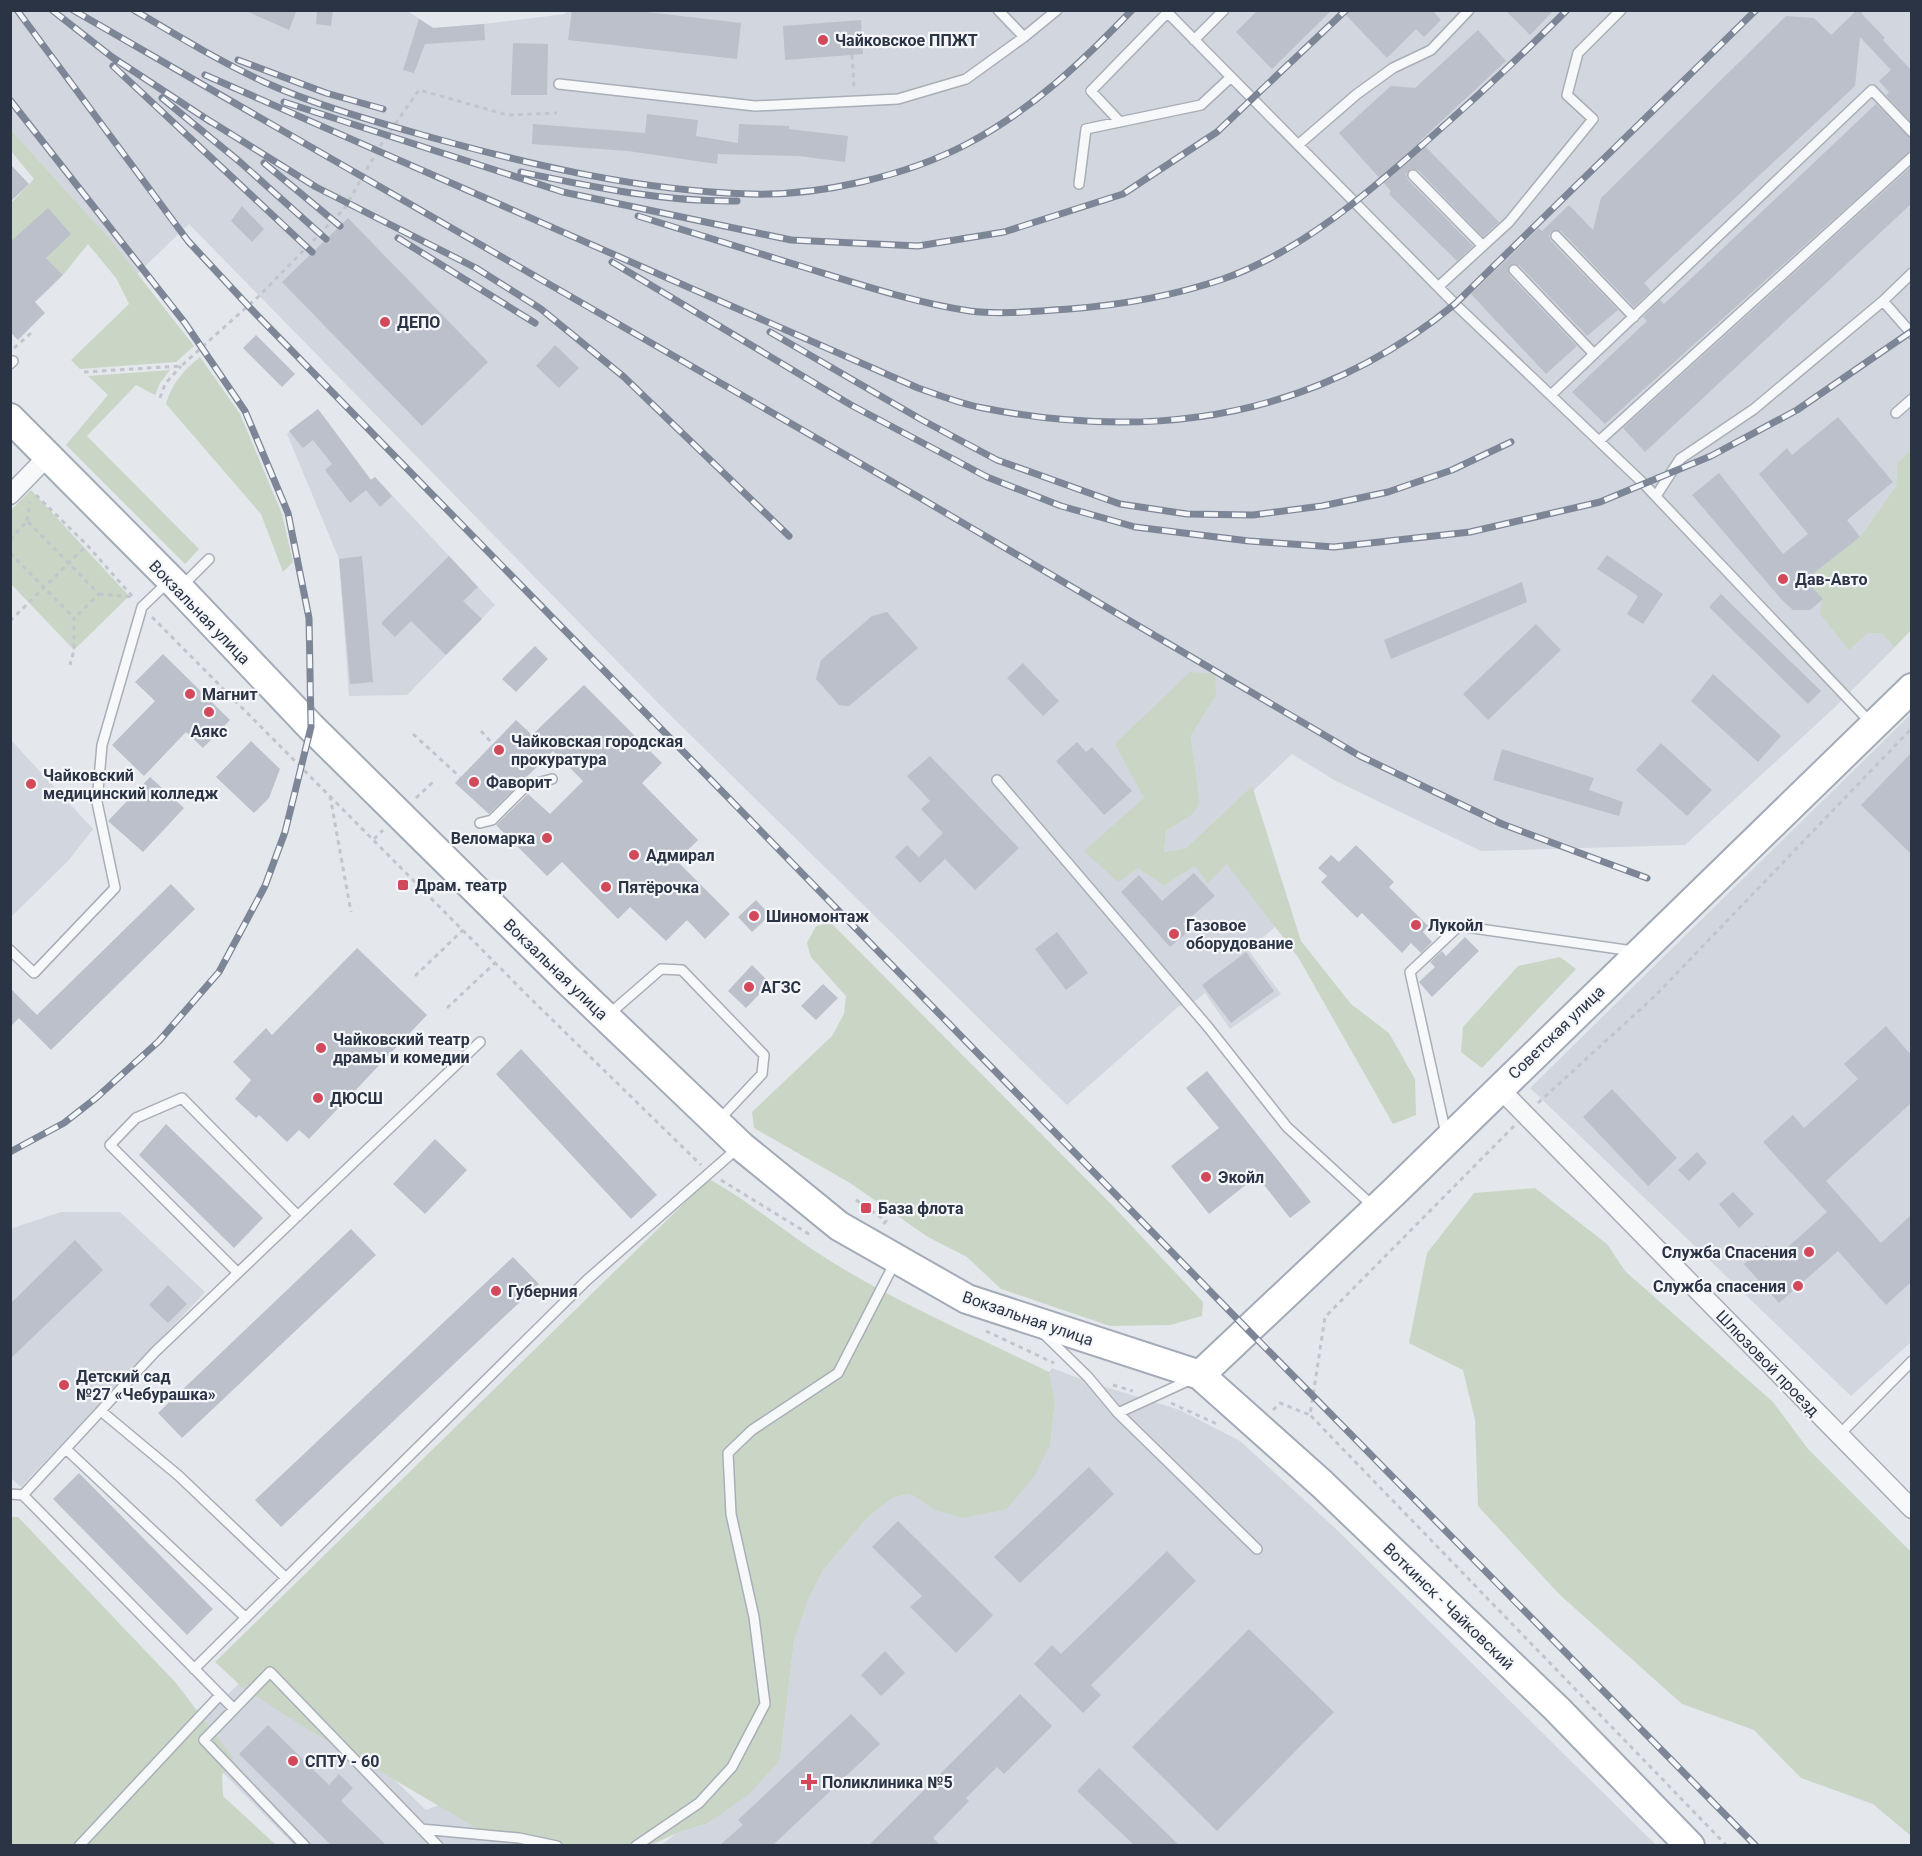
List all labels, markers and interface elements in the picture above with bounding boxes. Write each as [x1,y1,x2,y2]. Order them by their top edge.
place label: Чайковское ППЖТ [835,31,978,50]
marker: Чайковское ППЖТ [816,33,830,47]
place label: ДЕПО [397,313,440,332]
marker: ДЕПО [378,315,392,329]
street label: Вокзальная улица [145,556,254,668]
place label: Дав-Авто [1795,570,1867,589]
marker: Дав-Авто [1776,572,1790,586]
place label: Магнит [202,685,258,704]
marker: Магнит [183,687,197,701]
marker: Аякс [202,705,216,719]
place label: Аякс [191,722,227,741]
place label: Чайковская городская прокуратура [511,732,683,769]
marker: Чайковская городская прокуратура [492,743,506,757]
place label: Чайковский медицинский колледж [43,766,219,803]
place label: Фаворит [486,773,552,792]
marker: Фаворит [467,775,481,789]
marker: Чайковский медицинский колледж [24,777,38,791]
place label: Веломарка [451,829,535,848]
marker: Веломарка [540,831,554,845]
place label: Адмирал [646,846,715,865]
marker: Адмирал [627,848,641,862]
place label: Драм. театр [415,876,507,895]
marker: Драм. театр [396,878,410,892]
place label: Пятёрочка [618,878,699,897]
marker: Пятёрочка [599,880,613,894]
place label: Шиномонтаж [766,907,869,926]
marker: Шиномонтаж [747,909,761,923]
street label: Вокзальная улица [500,915,612,1024]
place label: Газовое оборудование [1186,916,1294,953]
place label: Лукойл [1428,916,1483,935]
marker: Лукойл [1409,918,1423,932]
marker: Газовое оборудование [1167,927,1181,941]
place label: АГЗС [761,978,801,997]
marker: АГЗС [742,980,756,994]
street label: Советская улица [1504,982,1608,1083]
place label: Чайковский театр драмы и комедии [333,1030,470,1067]
marker: Чайковский театр драмы и комедии [314,1041,328,1055]
place label: ДЮСШ [330,1089,383,1108]
marker: ДЮСШ [311,1091,325,1105]
place label: Экойл [1218,1168,1264,1187]
marker: Экойл [1199,1170,1213,1184]
place label: База флота [878,1199,964,1218]
marker: База флота [859,1201,873,1215]
place label: Служба Спасения [1662,1243,1797,1262]
marker: Служба Спасения [1802,1245,1816,1259]
place label: Служба спасения [1653,1277,1786,1296]
marker: Служба спасения [1791,1279,1805,1293]
place label: Губерния [508,1282,578,1301]
marker: Губерния [489,1284,503,1298]
street label: Вокзальная улица [960,1287,1096,1350]
street label: Шлюзовой проезд [1712,1306,1823,1420]
place label: Детский сад №27 «Чебурашка» [76,1367,216,1404]
marker: Детский сад №27 «Чебурашка» [57,1378,71,1392]
street label: Воткинск - Чайковский [1379,1539,1518,1674]
place label: СПТУ - 60 [305,1752,379,1771]
marker: СПТУ - 60 [286,1754,300,1768]
marker: Поликлиника №5 [800,1773,818,1791]
place label: Поликлиника №5 [822,1773,953,1792]

